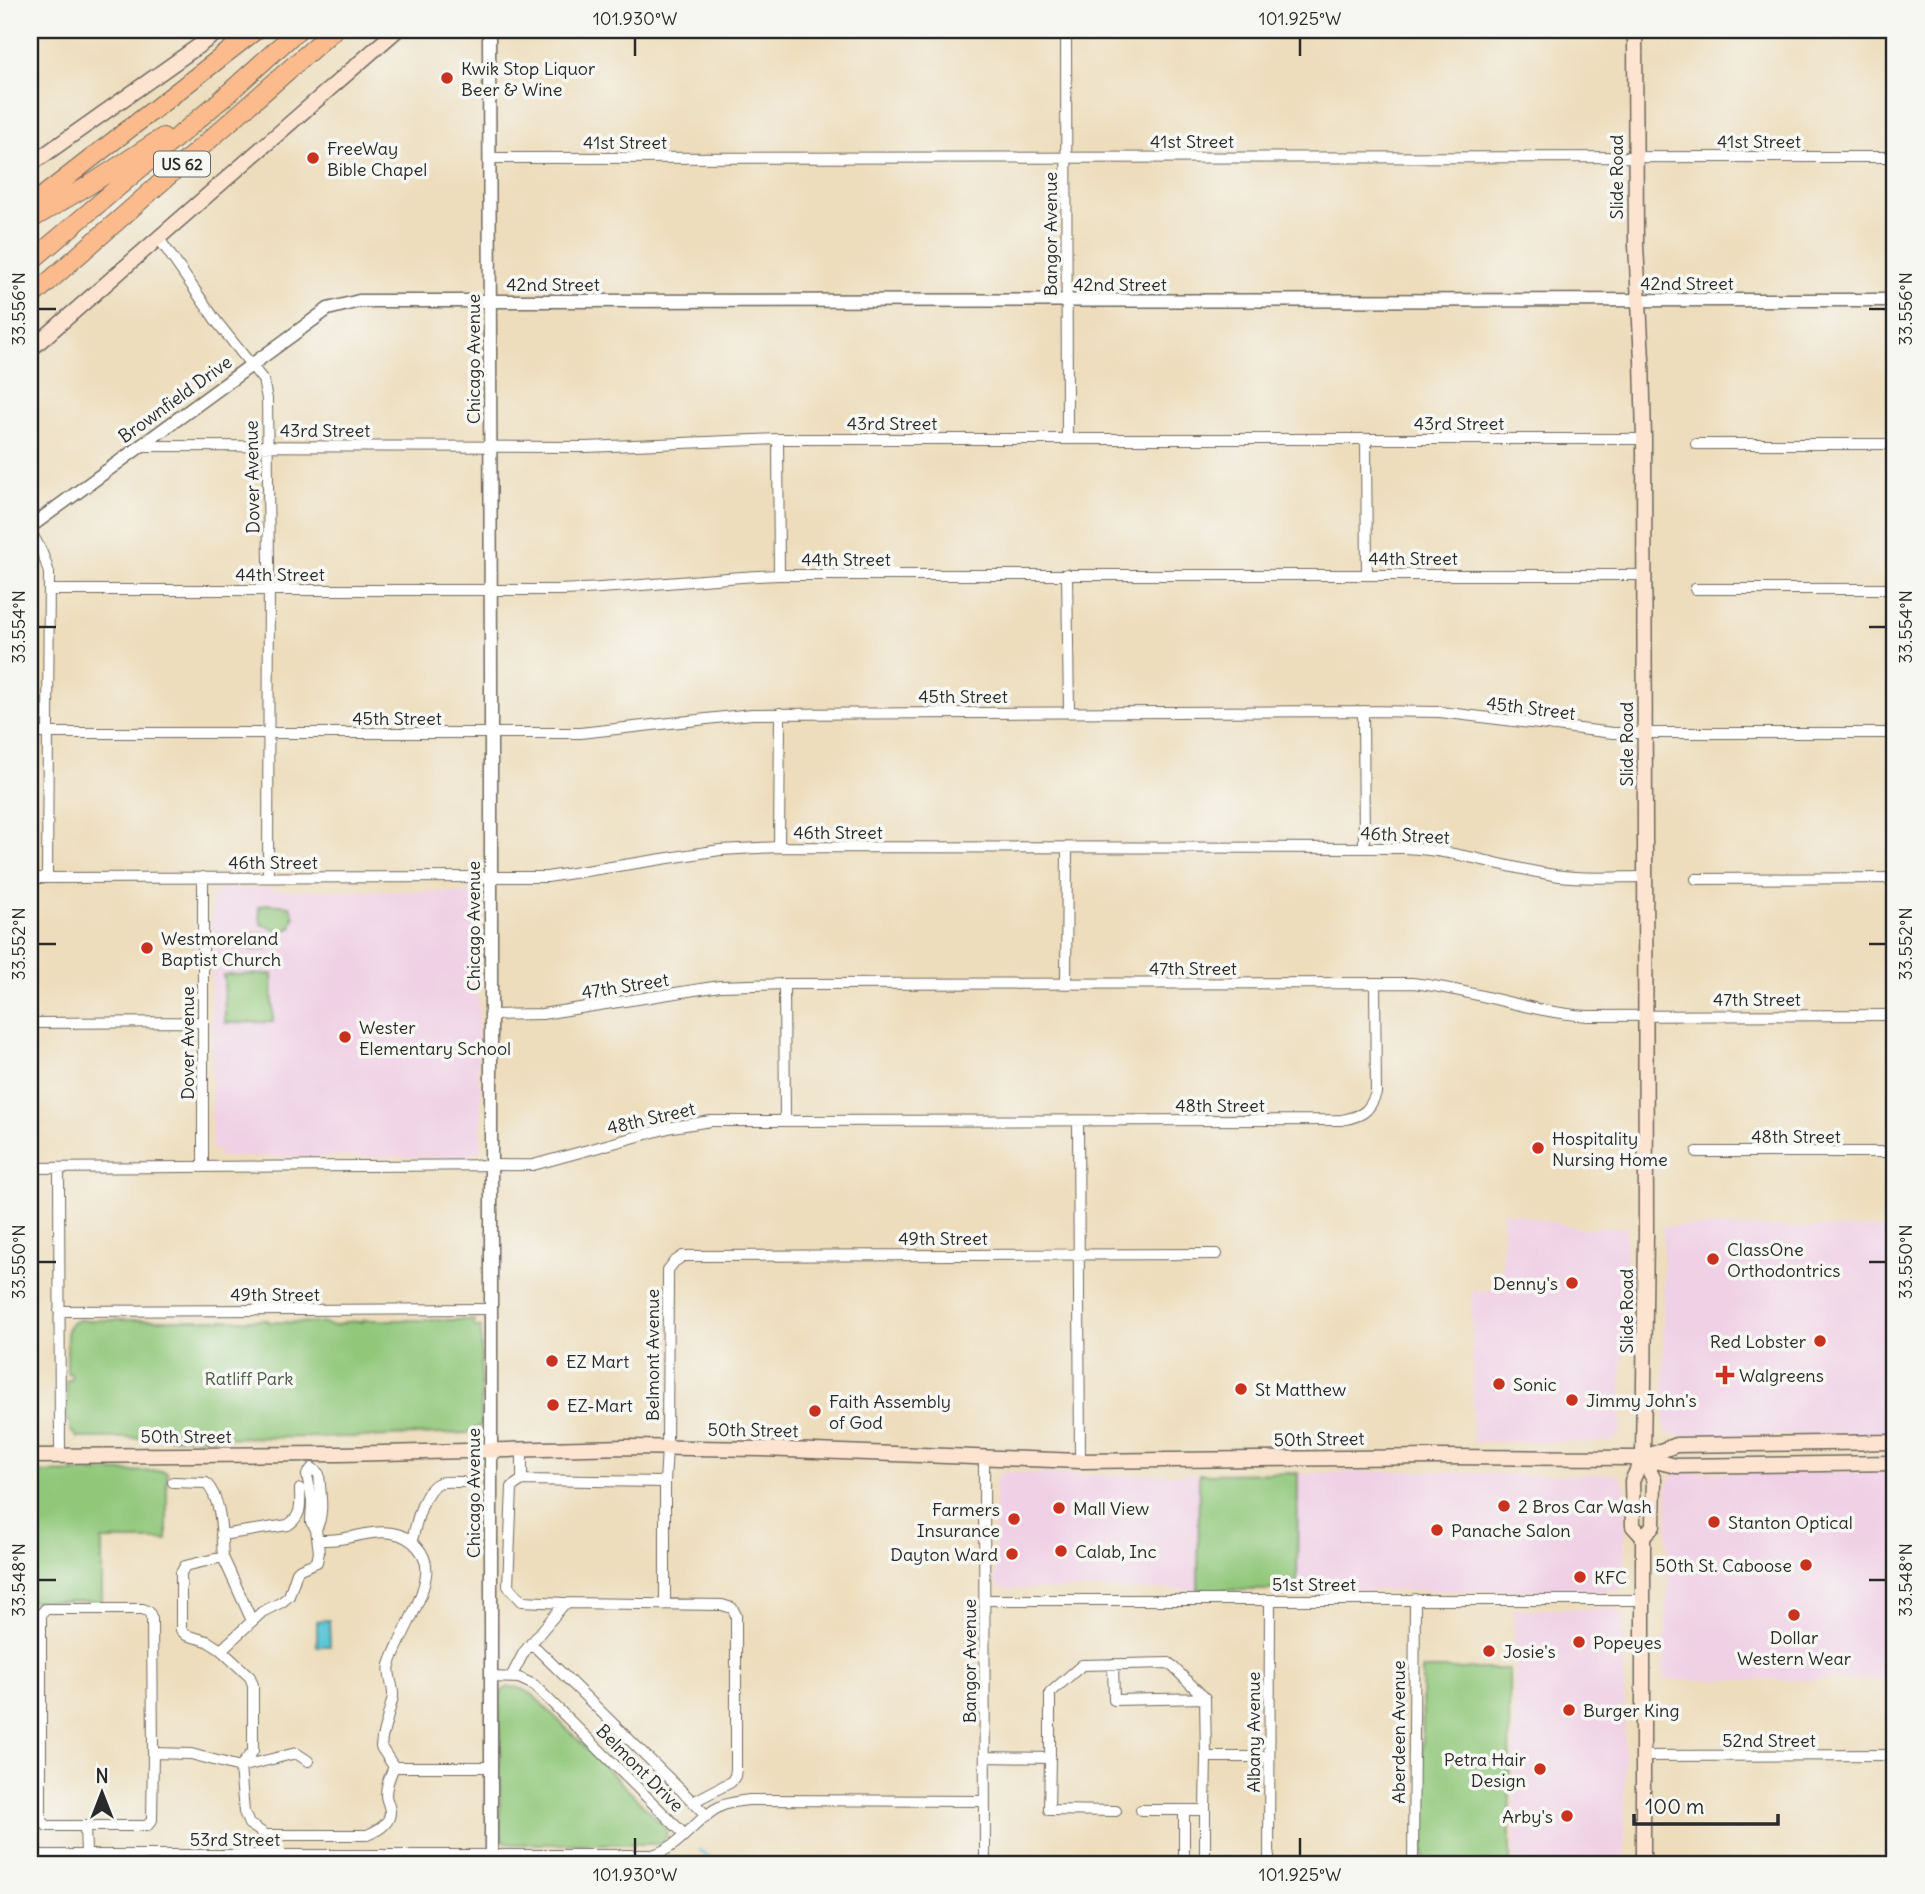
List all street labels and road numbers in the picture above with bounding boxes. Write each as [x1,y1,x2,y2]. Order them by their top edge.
street label: 41st Street [1150,130,1234,153]
street label: 41st Street [1717,130,1801,153]
street label: 41st Street [583,131,667,154]
street label: Slide Road [1605,134,1628,219]
road number: US 62 [154,152,210,176]
street label: Bangor Avenue [1039,172,1062,296]
street label: 42nd Street [1640,272,1734,295]
street label: 42nd Street [506,273,600,296]
street label: 42nd Street [1073,273,1167,296]
street label: Chicago Avenue [462,294,485,424]
street label: Brownfield Drive [114,350,236,448]
street label: 43rd Street [847,412,937,435]
street label: 43rd Street [1414,412,1504,435]
street label: 43rd Street [280,419,370,442]
street label: Dover Avenue [240,420,264,534]
street label: 44th Street [1368,547,1458,570]
street label: 44th Street [801,548,891,571]
street label: 44th Street [235,563,325,586]
street label: 45th Street [918,685,1008,708]
street label: 45th Street [1485,691,1577,725]
street label: Slide Road [1615,701,1638,786]
street label: 45th Street [352,707,442,730]
street label: 46th Street [793,821,883,844]
street label: 46th Street [1360,821,1450,849]
street label: 46th Street [228,851,318,874]
street label: Chicago Avenue [462,861,485,991]
street label: 47th Street [1149,957,1237,980]
street label: 47th Street [580,968,670,1004]
street label: Dover Avenue [176,986,199,1100]
street label: 47th Street [1713,988,1801,1011]
street label: 48th Street [1175,1094,1265,1117]
street label: 48th Street [605,1097,697,1139]
street label: 48th Street [1751,1125,1841,1148]
street label: 49th Street [898,1227,988,1250]
street label: Slide Road [1615,1268,1638,1353]
street label: 49th Street [230,1283,320,1306]
street label: Belmont Avenue [641,1289,664,1421]
street label: 50th Street [707,1418,799,1442]
street label: 50th Street [141,1425,231,1448]
street label: 50th Street [1273,1427,1365,1451]
street label: Chicago Avenue [462,1428,485,1558]
street label: 51st Street [1272,1573,1356,1596]
street label: Bangor Avenue [958,1599,981,1723]
street label: Aberdeen Avenue [1387,1660,1410,1804]
street label: Albany Avenue [1242,1672,1265,1792]
street label: Belmont Drive [591,1719,689,1817]
street label: 52nd Street [1722,1729,1816,1752]
street label: 53rd Street [190,1828,280,1851]

